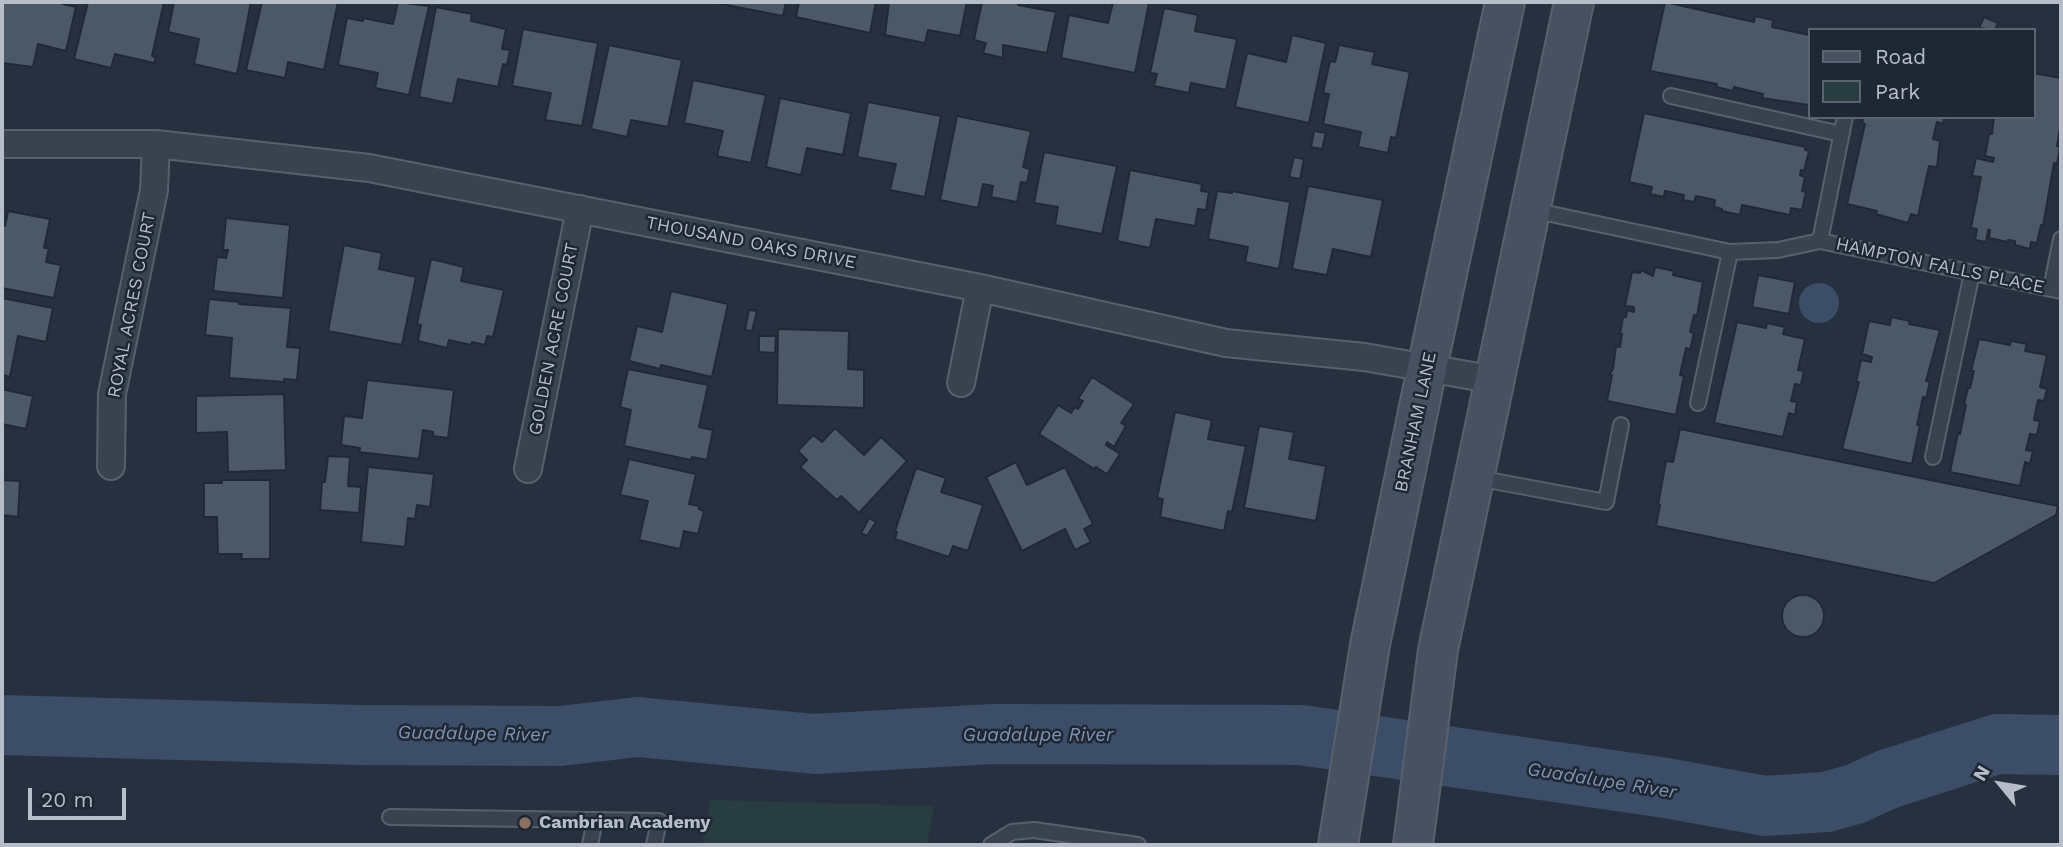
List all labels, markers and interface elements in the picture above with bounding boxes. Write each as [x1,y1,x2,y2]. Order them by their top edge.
legend [1808,28,2035,119]
text: Road [1875,44,1926,69]
text: Park [1875,79,1920,104]
street label: ROYAL ACRES COURT [103,210,161,400]
street label: THOUSAND OAKS DRIVE [644,212,858,274]
street label: HAMPTON FALLS PLACE [1834,233,2046,299]
street label: GOLDEN ACRE COURT [525,241,583,437]
street label: BRANHAM LANE [1391,350,1441,494]
water label: Guadalupe River [397,721,549,747]
water label: Guadalupe River [963,724,1113,746]
north arrow [1965,749,2035,819]
water label: Guadalupe River [1526,758,1678,804]
text: N [1968,761,1995,785]
scale bar [32,774,130,818]
text: 20 m [41,787,93,812]
place label: Cambrian Academy [539,812,711,834]
marker: Cambrian Academy [517,815,533,831]

